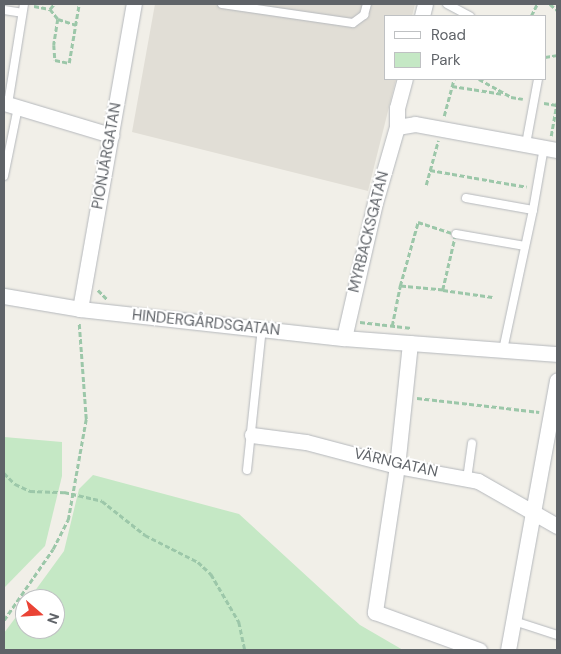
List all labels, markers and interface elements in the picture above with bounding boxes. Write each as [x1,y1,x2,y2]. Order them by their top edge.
legend [384,15,546,80]
text: Road [431,25,466,45]
text: Park [431,50,461,70]
street label: PIONJÄRGATAN [89,101,125,211]
street label: MYRBACKSGATAN [345,169,393,295]
street label: HINDERGÅRDSGATAN [131,306,281,340]
street label: VÄRNGATAN [352,445,440,481]
north arrow [15,589,65,639]
text: N [43,611,63,626]

